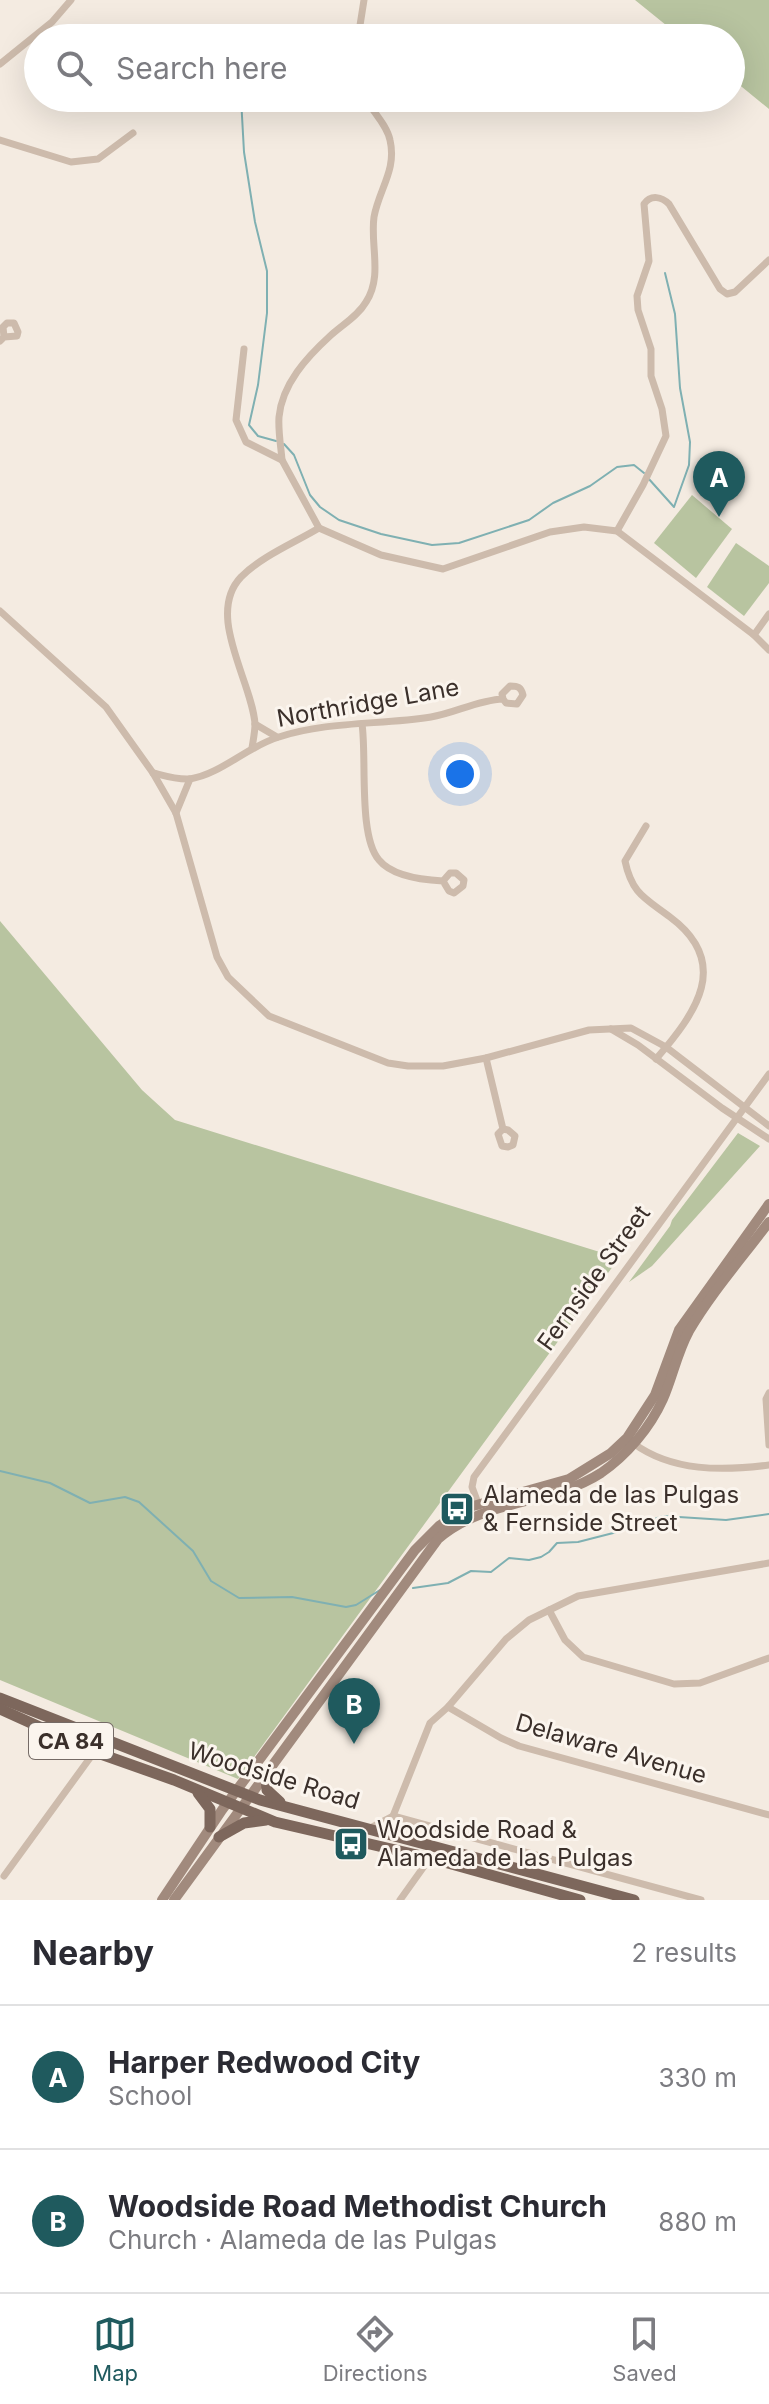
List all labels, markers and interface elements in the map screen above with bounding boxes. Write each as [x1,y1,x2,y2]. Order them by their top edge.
search box [24,24,745,112]
icon: search [52,46,96,90]
text: Search here [116,50,288,86]
pin: A [693,451,745,517]
street label: Northridge Lane [275,672,461,733]
your location [440,754,480,794]
street label: Fernside Street [531,1199,656,1356]
place label: Alameda de las Pulgas & Fernside Street [483,1480,739,1537]
bus stop icon: Alameda de las Pulgas & Fernside Street [438,1490,476,1528]
pin: B [328,1678,380,1744]
street label: Delaware Avenue [512,1707,710,1790]
road number: CA 84 [29,1723,113,1759]
street label: Woodside Road [185,1736,363,1815]
place label: Woodside Road & Alameda de las Pulgas [377,1815,633,1872]
bus stop icon: Woodside Road & Alameda de las Pulgas [332,1825,370,1863]
text: Nearby [32,1932,154,1973]
text: 2 results [632,1937,737,1968]
text: Harper Redwood City [108,2044,420,2080]
text: A [48,2062,68,2093]
text: 330 m [658,2062,737,2093]
text: School [108,2080,192,2111]
text: Woodside Road Methodist Church [108,2188,607,2224]
text: B [49,2206,67,2237]
text: 880 m [658,2206,737,2237]
text: Church · Alameda de las Pulgas [108,2224,497,2255]
tab: Map [92,2312,138,2386]
tab: Directions [323,2312,428,2386]
tab: Saved [612,2312,677,2386]

